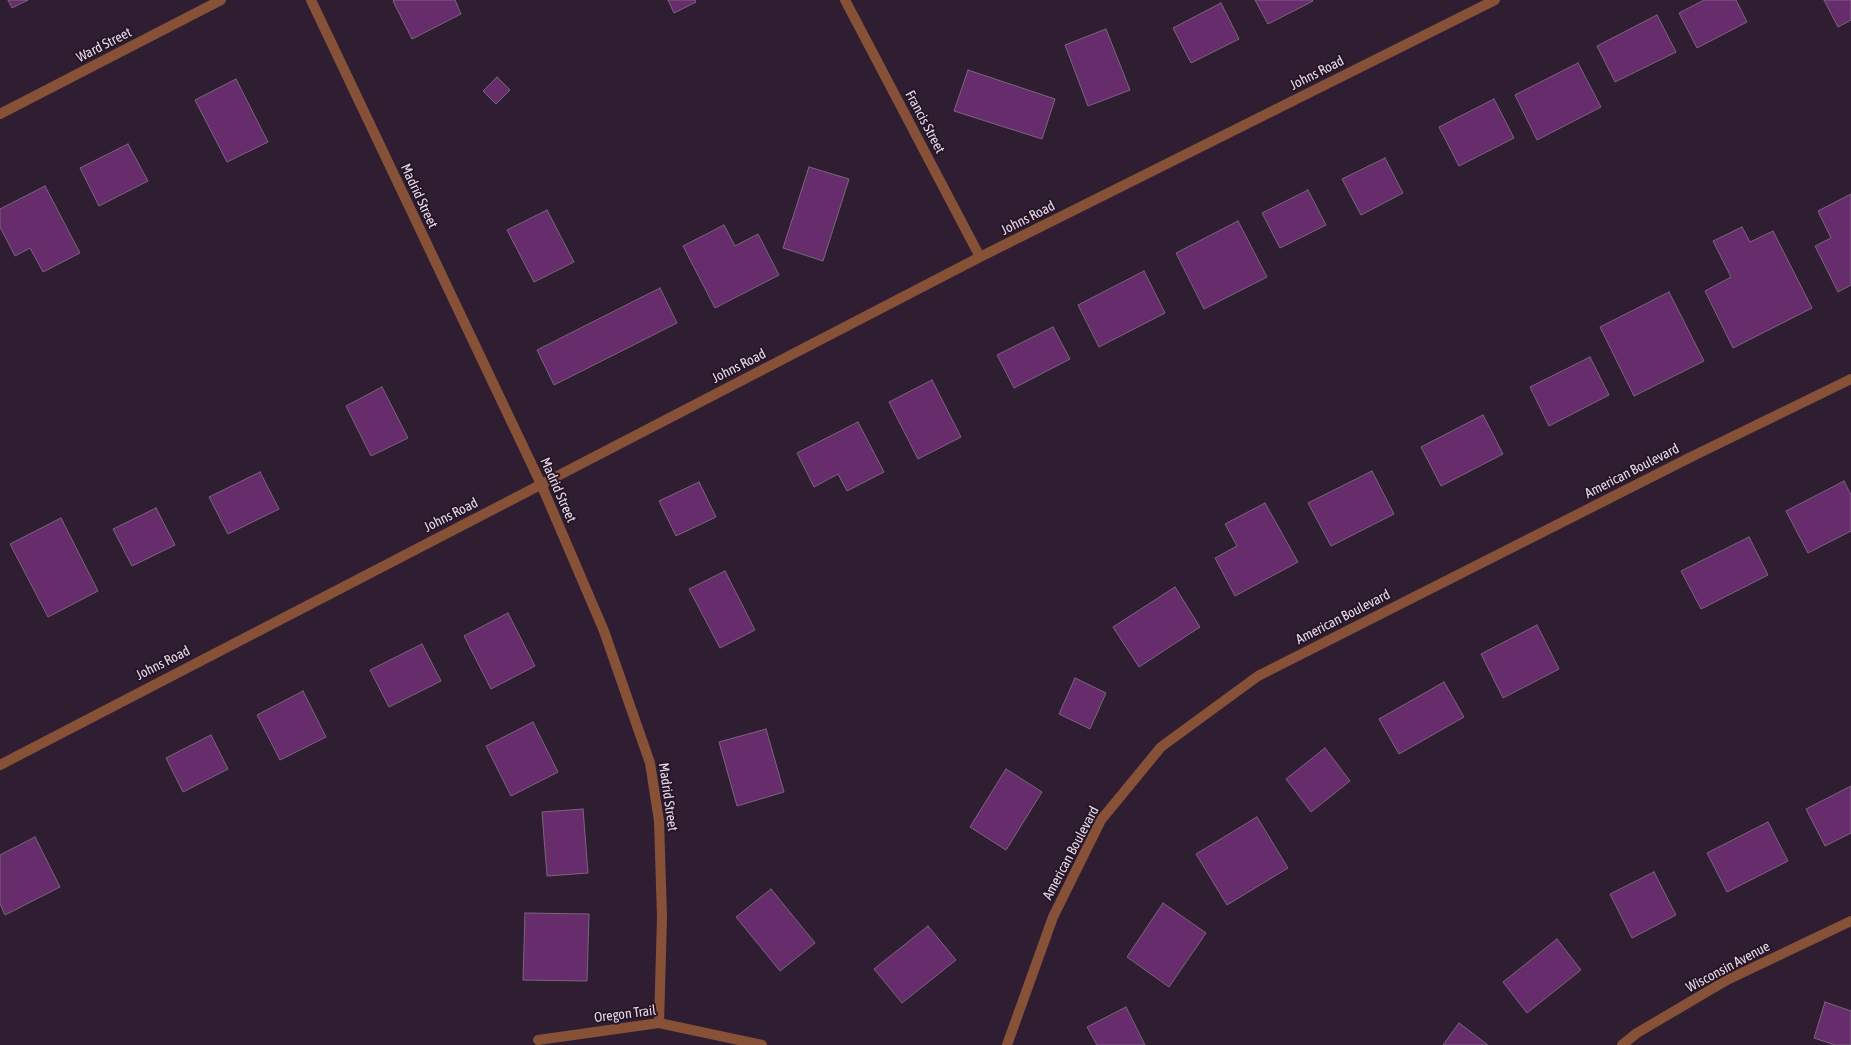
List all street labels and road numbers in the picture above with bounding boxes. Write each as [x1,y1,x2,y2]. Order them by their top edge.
street label: Ward Street [74,24,134,66]
street label: Johns Road [1287,52,1347,94]
street label: Francis Street [902,88,948,156]
street label: Madrid Street [397,161,441,231]
street label: Johns Road [998,197,1058,239]
street label: Johns Road [709,345,769,387]
street label: American Boulevard [1582,440,1682,502]
street label: Madrid Street [536,455,580,525]
street label: Johns Road [421,494,481,536]
street label: American Boulevard [1293,586,1393,648]
street label: Johns Road [133,642,193,684]
street label: Madrid Street [655,762,681,832]
street label: American Boulevard [1039,803,1103,903]
street label: Wisconsin Avenue [1683,938,1773,996]
street label: Oregon Trail [593,1002,657,1026]

